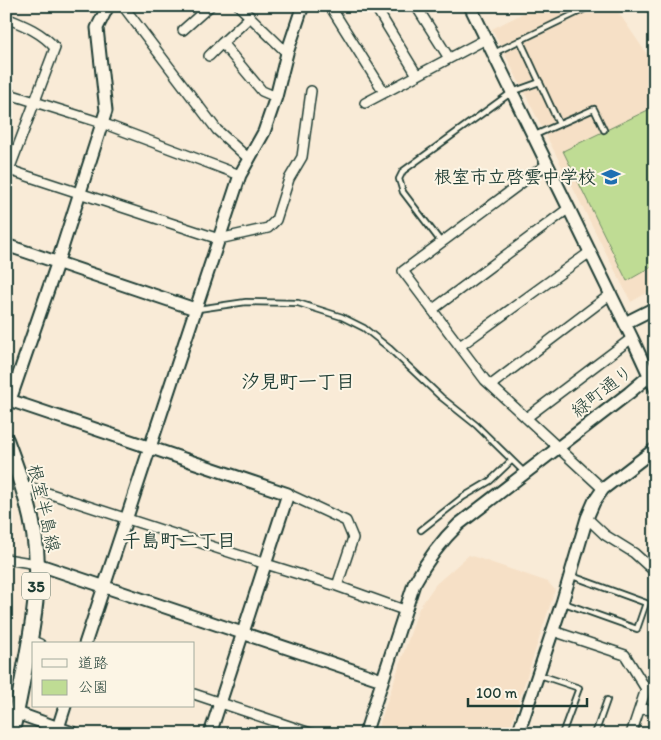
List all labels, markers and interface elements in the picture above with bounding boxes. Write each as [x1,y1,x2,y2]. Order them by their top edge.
place label: 根室市立啓雲中学校 [434,166,596,188]
school or university icon: 根室市立啓雲中学校 [600,166,622,188]
street label: 緑町通り [567,360,637,422]
district label: 汐見町一丁目 [241,370,355,393]
street label: 根室半島線 [23,462,65,554]
district label: 千島町二丁目 [122,529,236,552]
road number: 35 [22,572,50,600]
legend [32,642,195,708]
text: 道路 [78,654,108,672]
scale bar [468,675,587,707]
text: 公園 [78,678,108,696]
text: 100 m [476,684,518,702]

